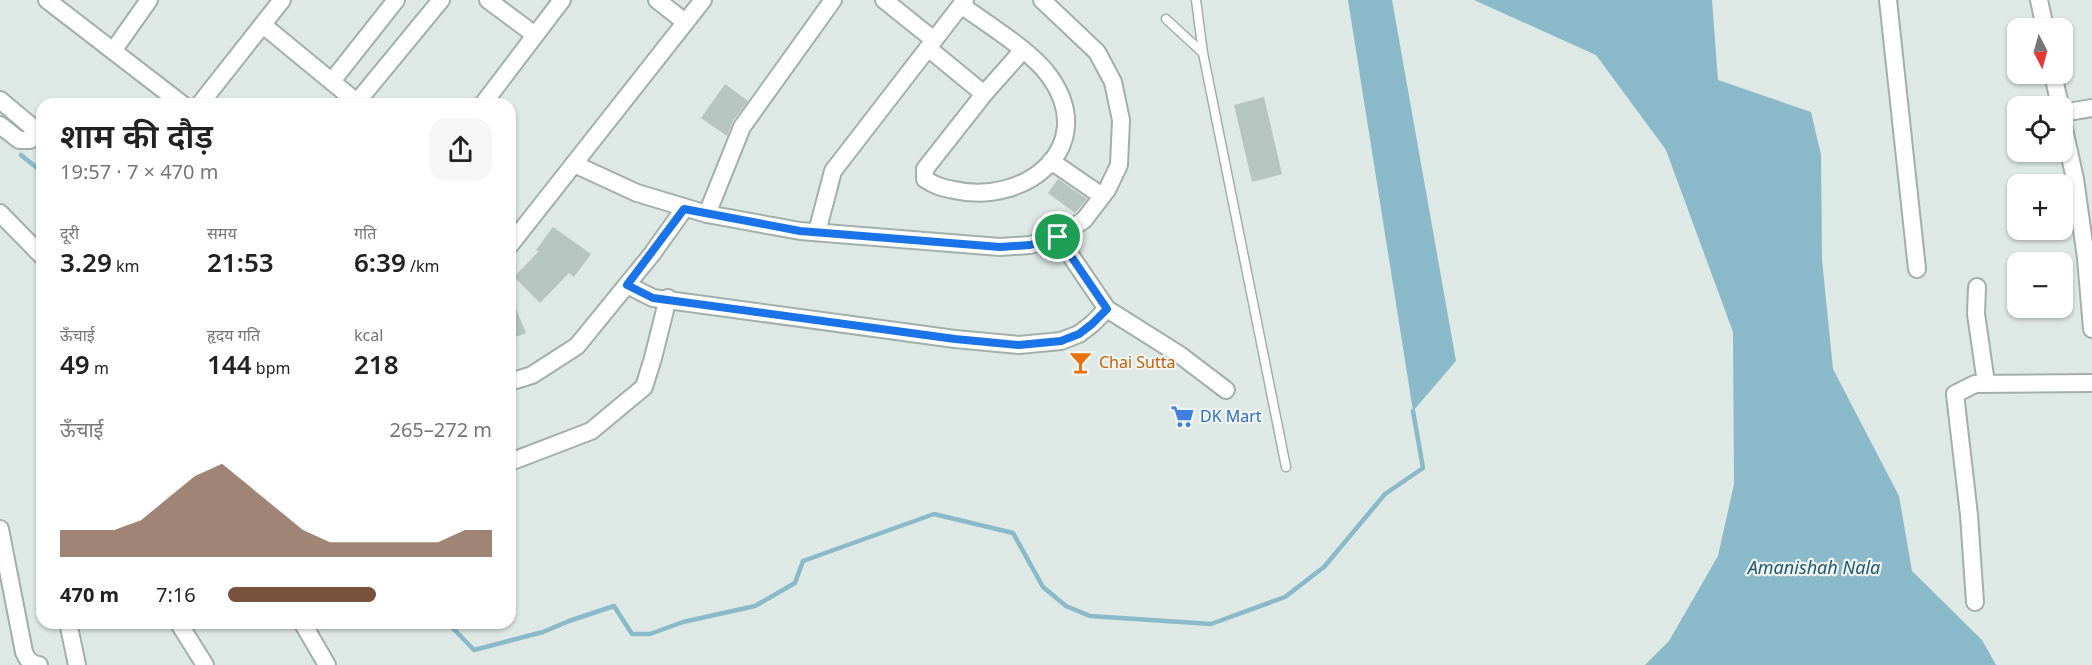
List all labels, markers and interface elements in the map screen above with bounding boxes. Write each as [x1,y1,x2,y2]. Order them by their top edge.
north arrow [2007,18,2073,84]
map controls [2007,18,2073,318]
button: locate [2007,96,2073,162]
text: शाम की दौड़ [60,113,213,158]
button: share [429,118,492,181]
text: 19:57 · 7 × 470 m [60,158,218,185]
button: + [2007,174,2073,240]
pin [1032,211,1083,262]
icon: arrive [1041,220,1074,253]
text: दूरी [60,222,79,244]
text: समय [207,222,237,244]
text: गति [354,222,376,244]
text: 3.29 [60,244,112,280]
text: 21:53 [207,244,274,280]
text: 6:39 [354,244,406,280]
button: − [2007,252,2073,318]
text: km [112,255,139,277]
text: /km [406,255,439,277]
text: ऊँचाई [60,324,95,346]
text: हृदय गति [207,324,260,346]
text: kcal [354,324,383,346]
text: 49 [60,346,90,382]
text: 144 [207,346,252,382]
text: 218 [354,346,399,382]
bar icon: Chai Sutta [1068,349,1094,375]
place label: Chai Sutta [1099,351,1175,373]
text: m [90,357,109,379]
text: bpm [252,357,290,379]
supermarket icon: DK Mart [1169,403,1195,429]
place label: DK Mart [1200,405,1262,427]
text: ऊँचाई [60,416,103,443]
text: 265–272 m [389,416,492,443]
water label: Amanishah Nala [1746,555,1880,579]
text: 470 m [60,581,119,608]
text: 7:16 [156,581,196,608]

